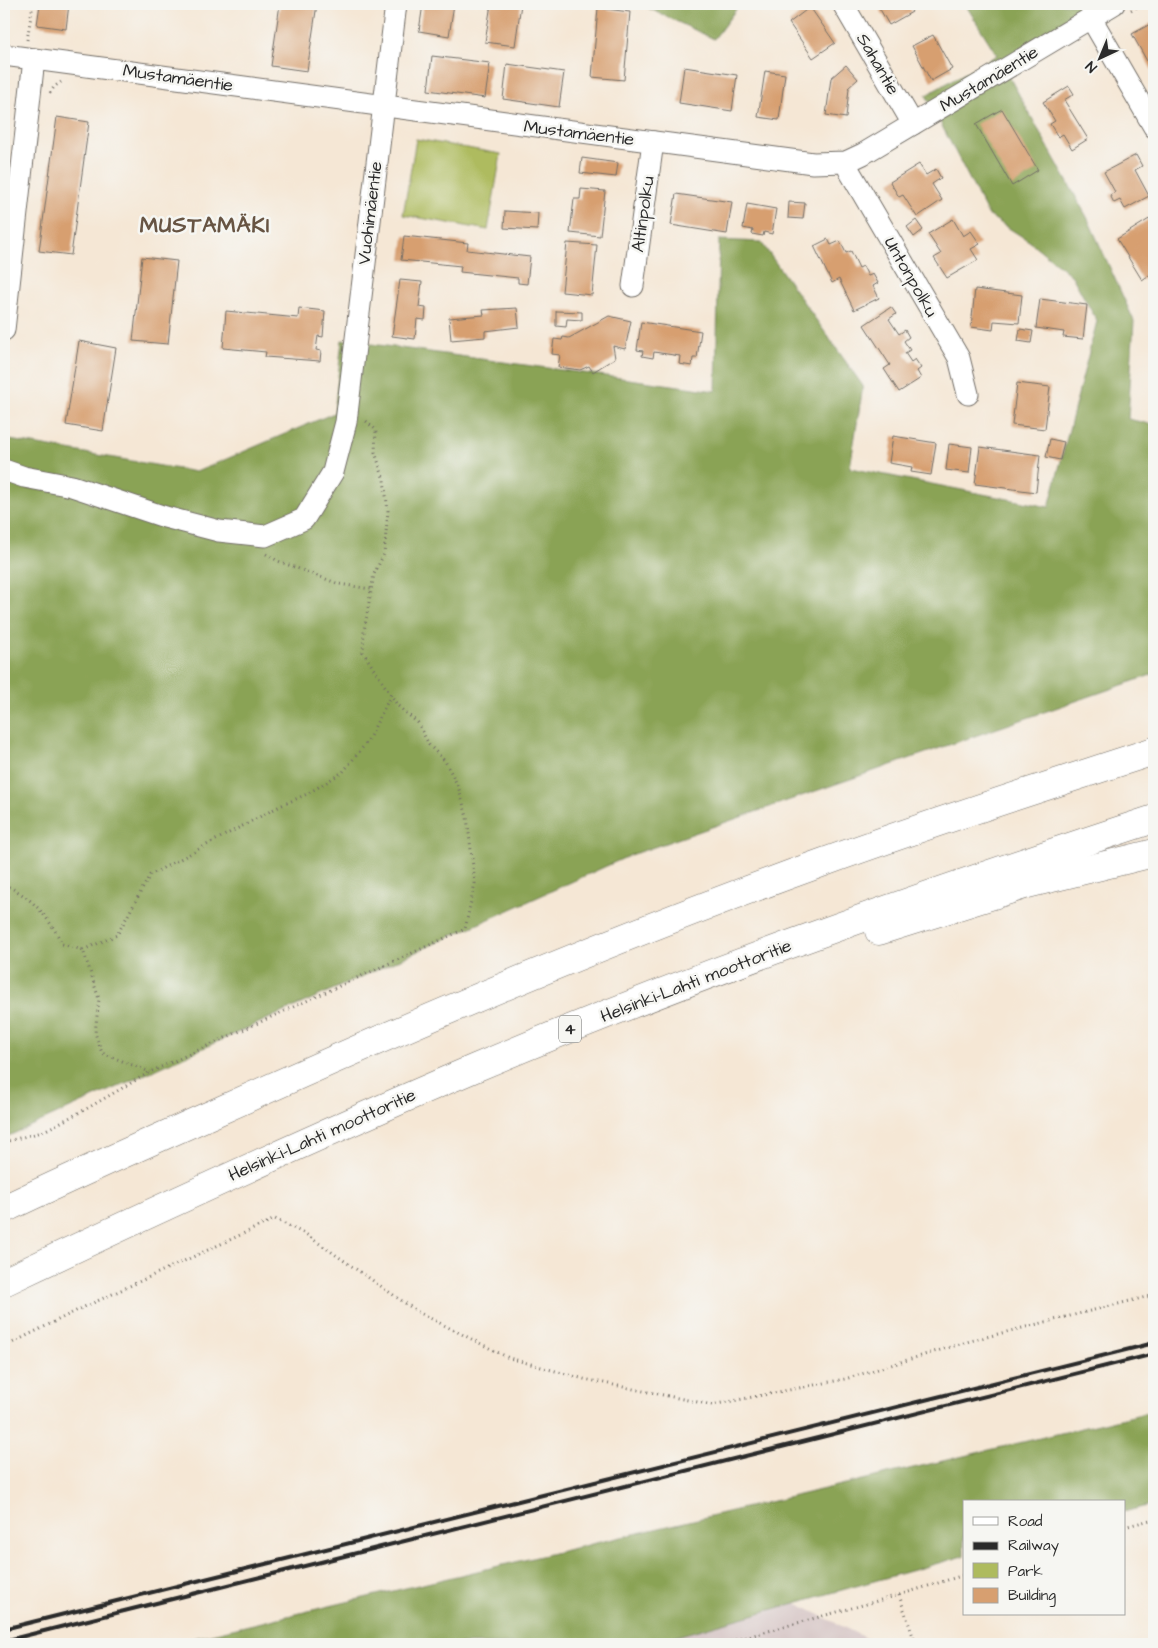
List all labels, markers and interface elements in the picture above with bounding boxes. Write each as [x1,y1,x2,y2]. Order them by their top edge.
street label: Sahantie [850,29,906,100]
north arrow [1076,32,1126,82]
street label: Mustamäentie [935,40,1043,118]
text: N [1081,56,1102,77]
street label: Mustamäentie [121,58,235,98]
street label: Mustamäentie [522,114,636,152]
street label: Vuohimäentie [351,160,389,266]
street label: Altinpolku [625,174,661,254]
district label: MUSTAMÄKI [140,210,270,241]
street label: Untonpolku [878,232,944,322]
street label: Helsinki-Lahti moottoritie [597,933,795,1029]
road number: 4 [559,1016,581,1042]
street label: Helsinki-Lahti moottoritie [224,1082,420,1188]
legend [963,1500,1126,1616]
text: Road [1008,1511,1043,1532]
text: Railway [1008,1535,1059,1557]
text: Park [1008,1561,1043,1582]
text: Building [1008,1585,1056,1607]

